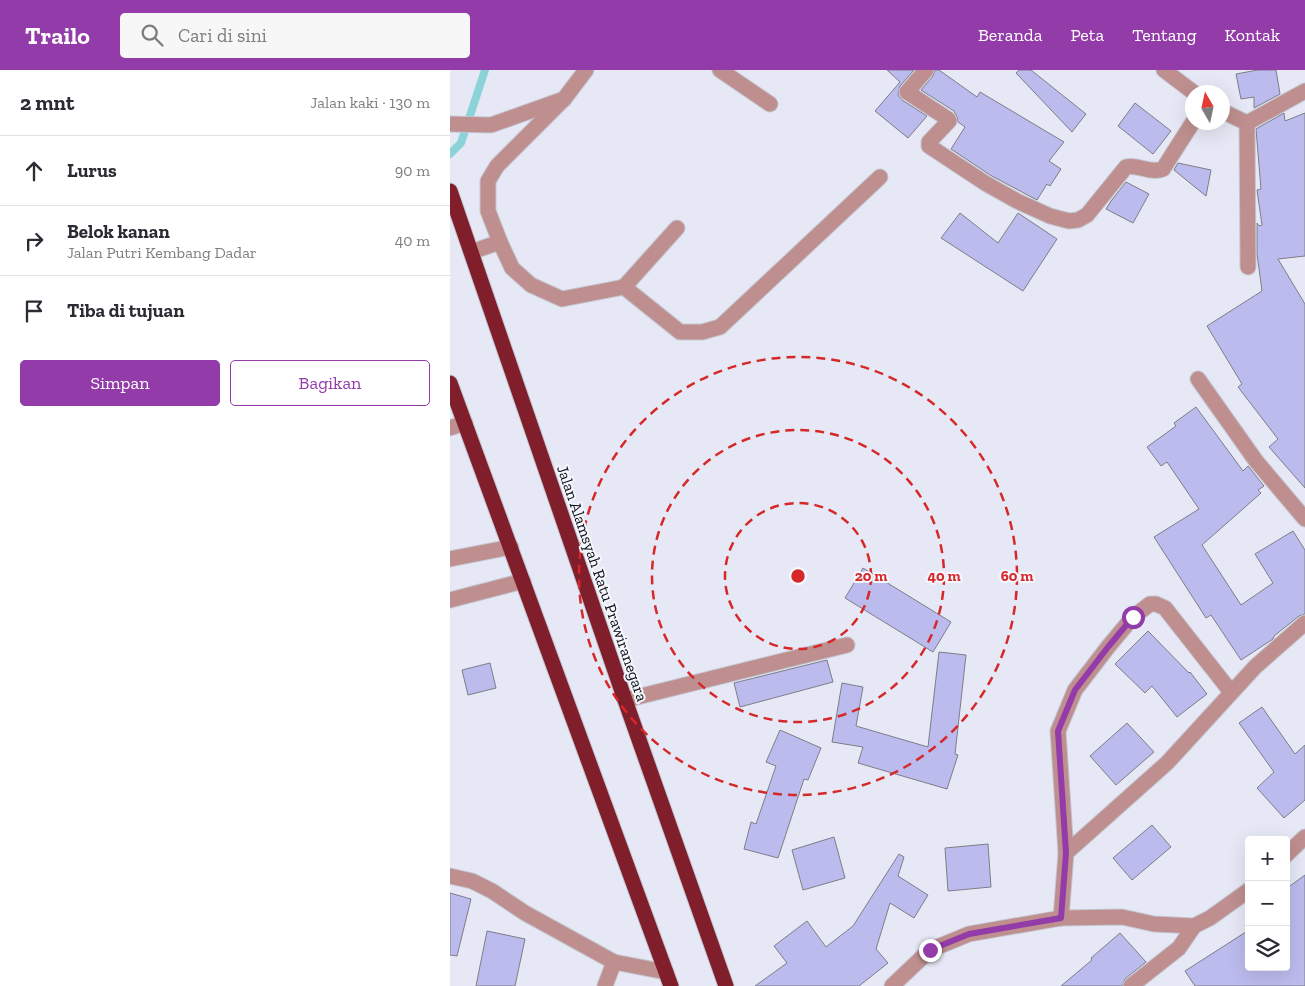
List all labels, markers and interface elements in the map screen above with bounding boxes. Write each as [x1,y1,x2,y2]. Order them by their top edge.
search box [120,13,470,58]
text: Trailo [25,21,90,50]
icon: search [138,21,166,49]
text: Cari di sini [178,24,267,47]
text: Beranda [978,24,1042,46]
text: Peta [1070,24,1104,46]
text: Tentang [1132,24,1197,46]
text: Kontak [1225,24,1280,46]
north arrow [1185,85,1230,130]
text: 2 mnt [20,90,74,115]
text: Jalan kaki · 130 m [310,93,430,112]
icon: ahead [20,157,48,185]
text: Lurus [67,159,117,182]
text: 90 m [395,161,430,180]
text: Belok kanan [67,220,170,243]
icon: right [20,227,48,255]
text: 40 m [395,231,430,250]
text: Jalan Putri Kembang Dadar [67,243,257,262]
icon: arrive [20,297,48,325]
text: Tiba di tujuan [67,299,184,322]
button: Simpan [20,360,220,406]
button: Bagikan [230,360,430,406]
street label: Jalan Alamsyah Ratu Prawiranegara [553,462,652,704]
centre of rings [789,567,807,585]
text: 20 m [855,567,887,585]
text: 40 m [927,567,961,585]
text: 60 m [1001,567,1033,585]
route start [1122,606,1145,629]
map controls [1245,836,1290,971]
button: + [1245,836,1290,881]
button: − [1245,881,1290,926]
button: layers [1245,926,1290,971]
route end [919,939,942,962]

